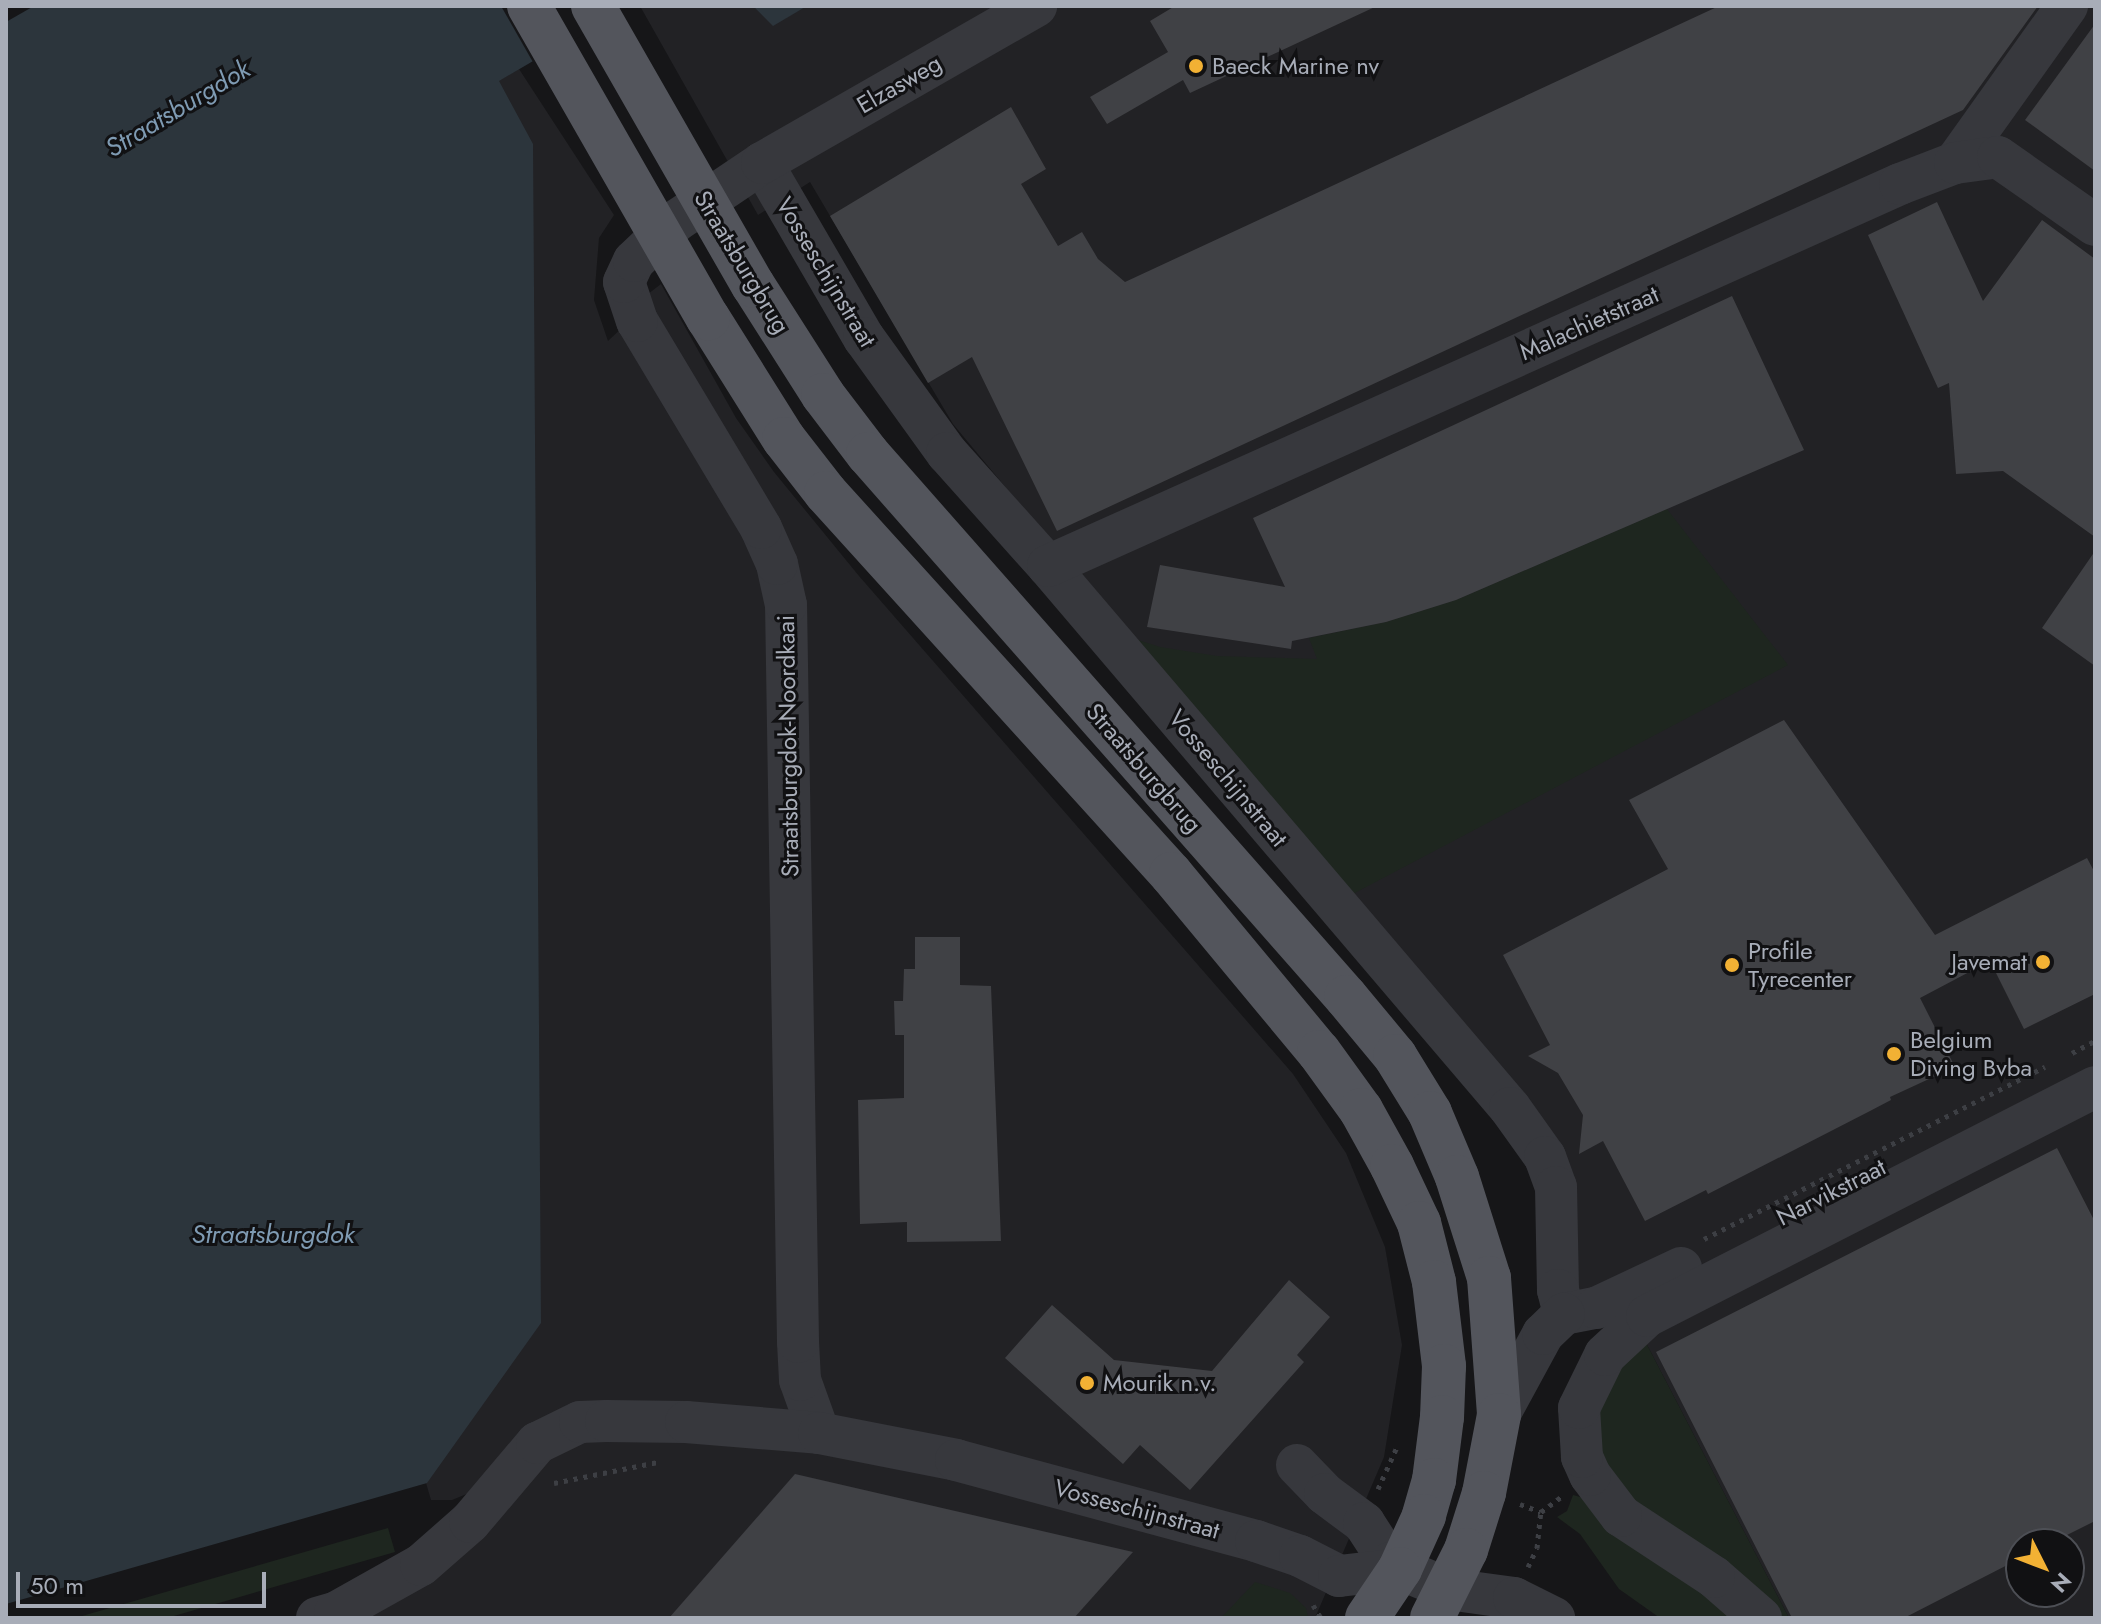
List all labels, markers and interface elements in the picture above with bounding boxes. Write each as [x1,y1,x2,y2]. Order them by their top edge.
street label: Elzasweg [852,48,946,120]
place label: Baeck Marine nv [1212,52,1379,80]
water label: Straatsburgdok [100,54,256,164]
marker: Baeck Marine nv [1187,57,1205,75]
street label: Straatsburgbrug [688,185,796,339]
street label: Vosseschijnstraat [770,192,882,352]
street label: Malachietstraat [1515,280,1663,366]
street label: Straatsburgdok-Noordkaai [771,615,805,877]
street label: Straatsburgbrug [1080,698,1208,838]
street label: Vosseschijnstraat [1162,704,1294,852]
place label: Profile Tyrecenter [1748,937,1852,993]
place label: Javemat [1951,948,2027,976]
marker: Javemat [2034,953,2052,971]
marker: Profile Tyrecenter [1723,956,1741,974]
place label: Belgium Diving Bvba [1910,1026,2032,1082]
marker: Belgium Diving Bvba [1885,1045,1903,1063]
street label: Narvikstraat [1771,1152,1891,1232]
water label: Straatsburgdok [191,1219,355,1251]
place label: Mourik n.v. [1103,1369,1216,1397]
marker: Mourik n.v. [1078,1374,1096,1392]
street label: Vosseschijnstraat [1051,1473,1223,1545]
north arrow [2005,1528,2085,1608]
scale bar [20,1556,270,1606]
text: N [2044,1566,2079,1600]
text: 50 m [30,1568,84,1603]

